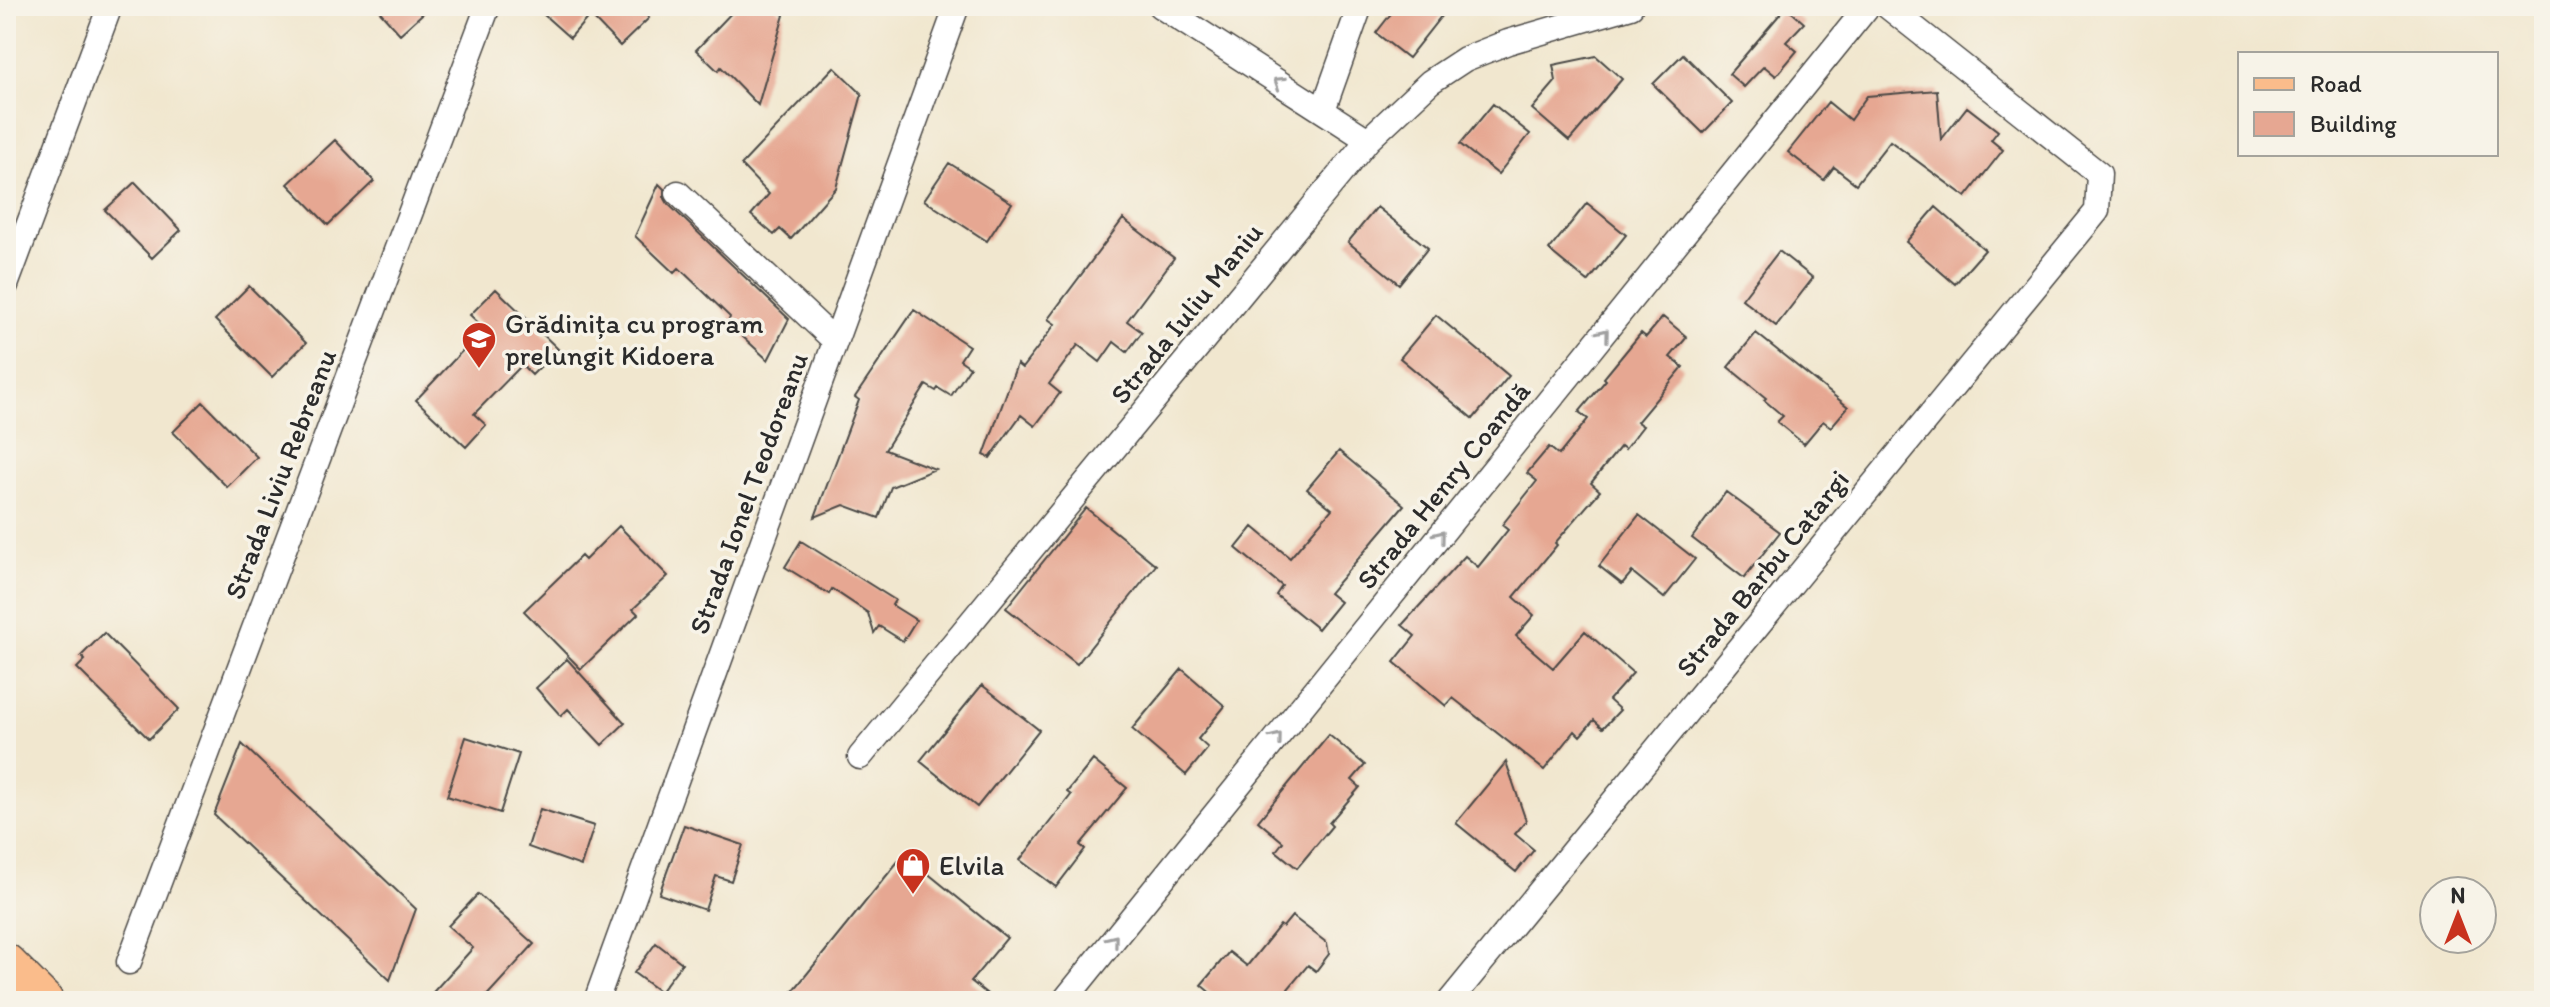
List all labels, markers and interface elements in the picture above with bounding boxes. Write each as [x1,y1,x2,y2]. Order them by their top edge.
legend [2238,52,2498,156]
text: Road [2310,69,2362,98]
one-way arrow [1273,77,1288,92]
text: Building [2310,109,2397,138]
street label: Strada Iuliu Maniu [1103,216,1269,410]
place label: Grădinița cu program prelungit Kidoera [505,306,764,372]
school or university icon: Grădinița cu program prelungit Kidoera [460,320,498,370]
one-way arrow [1594,328,1608,343]
street label: Strada Liviu Rebreanu [217,344,343,604]
street label: Strada Ionel Teodoreanu [681,348,815,638]
street label: Strada Henry Coandă [1349,374,1537,596]
street label: Strada Barbu Catargi [1668,463,1856,683]
one-way arrow [1430,531,1445,545]
one-way arrow [1267,732,1281,747]
shop icon: Elvila [894,846,932,896]
place label: Elvila [939,848,1004,882]
north arrow [2418,875,2498,955]
text: N [2451,882,2465,909]
one-way arrow [1103,935,1118,949]

